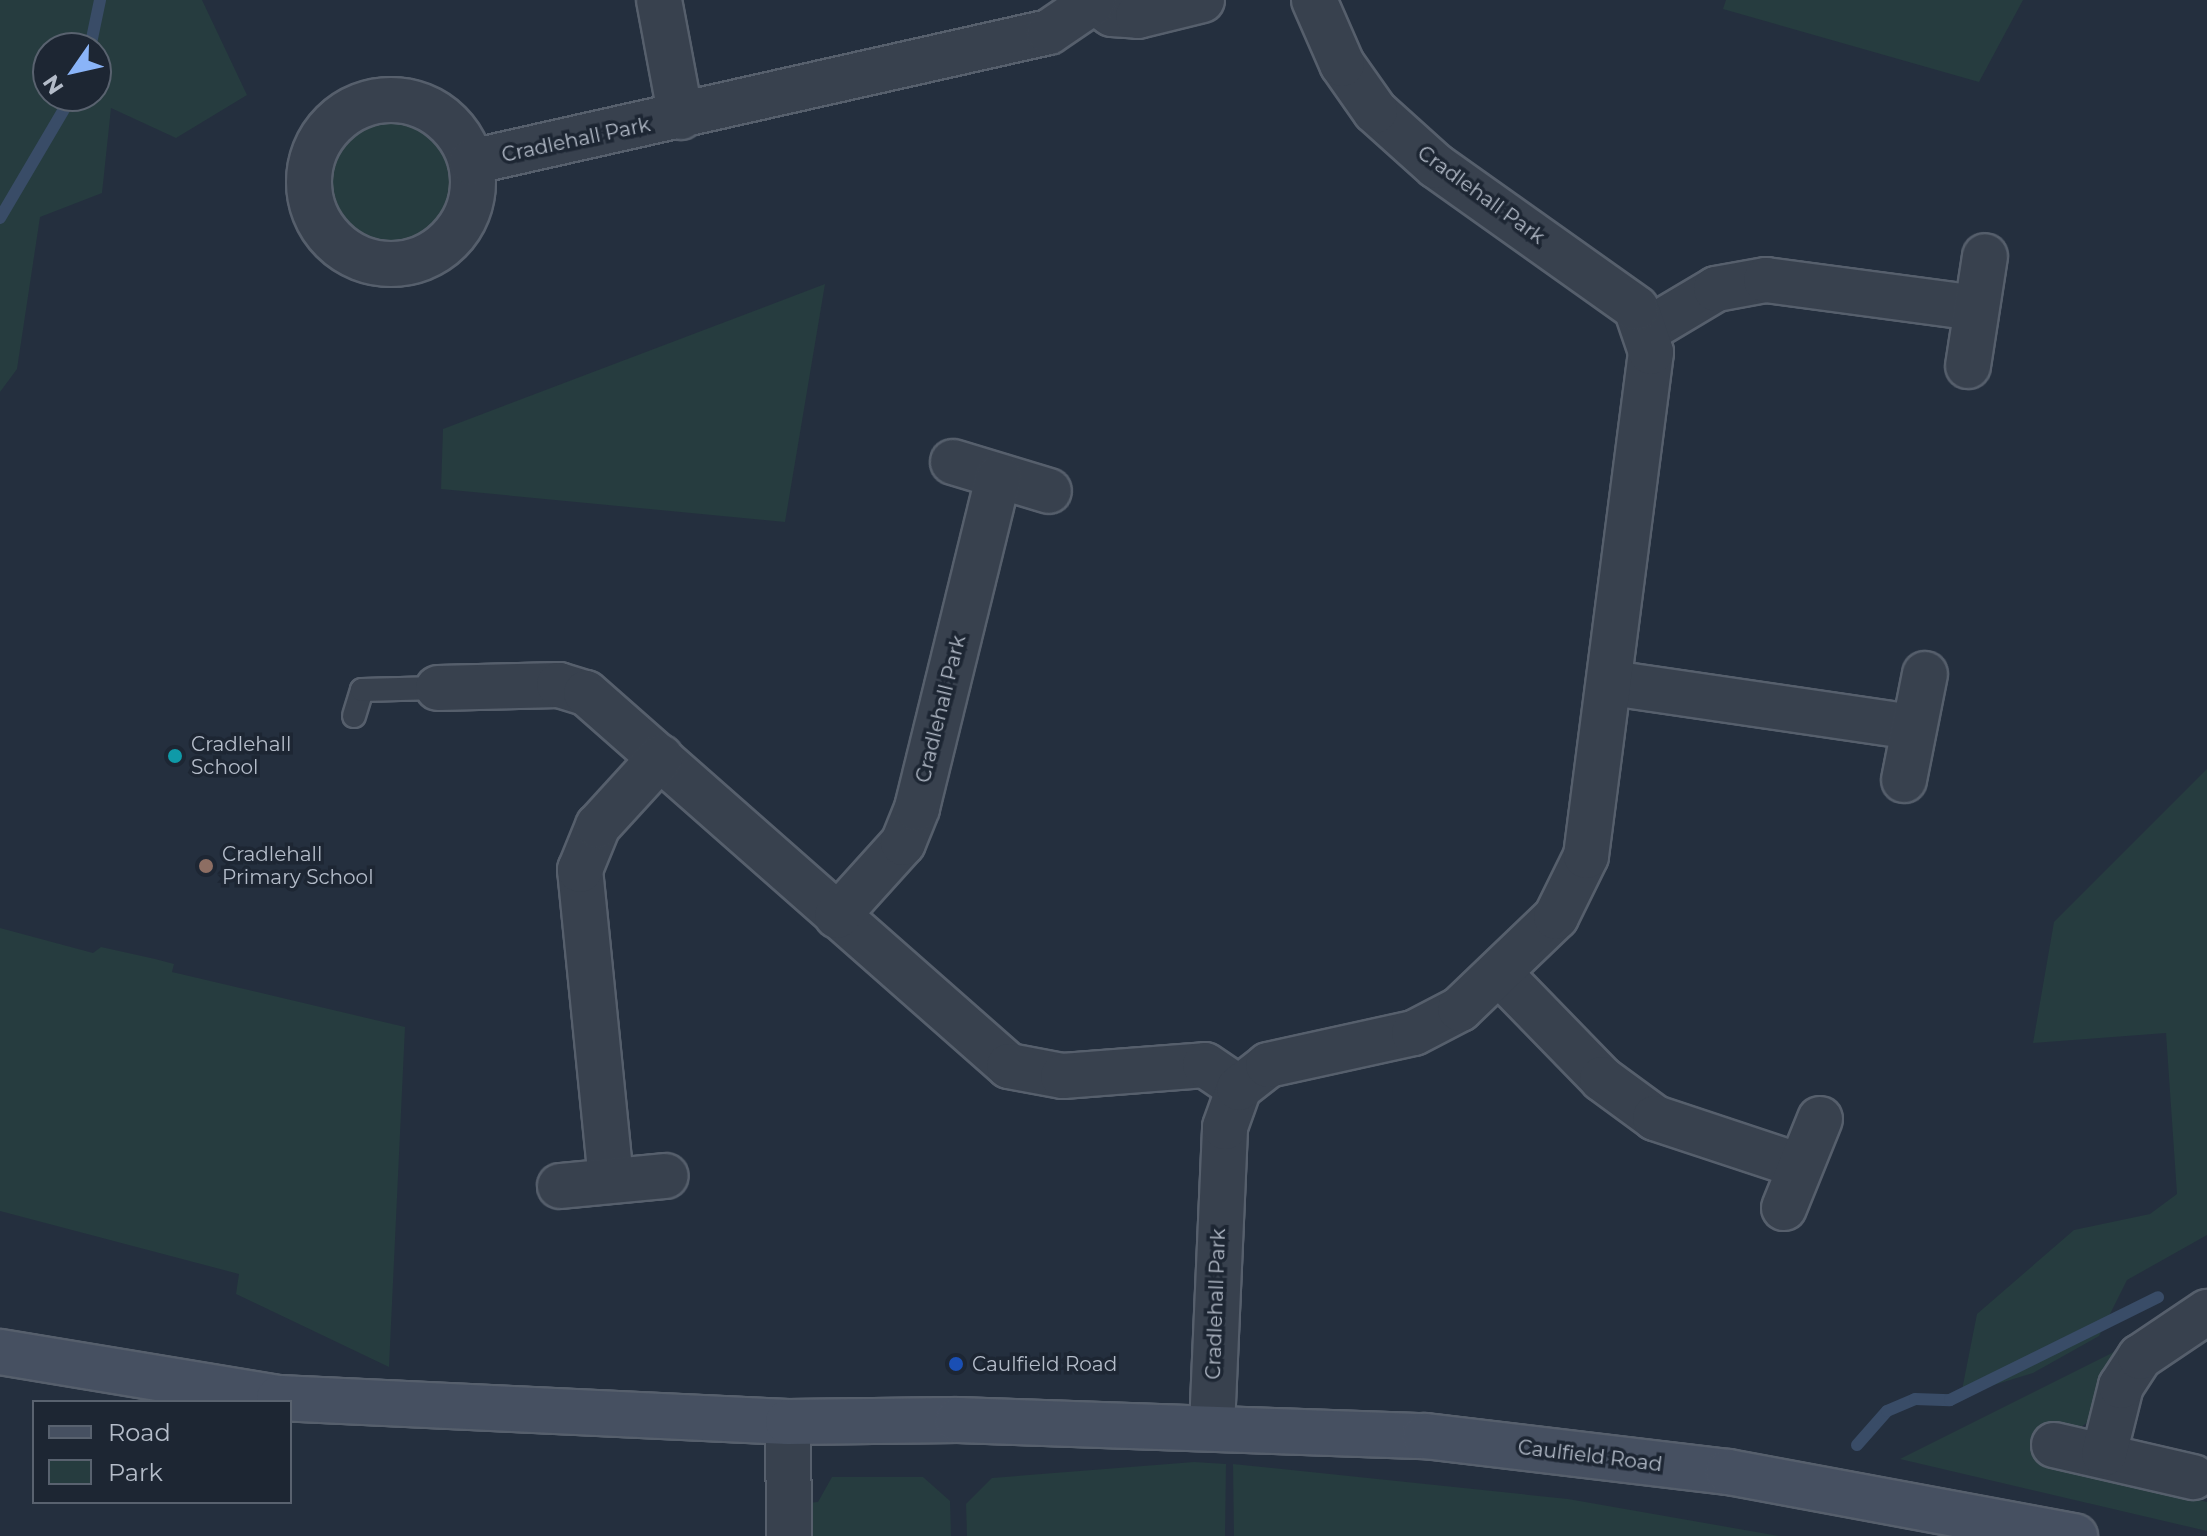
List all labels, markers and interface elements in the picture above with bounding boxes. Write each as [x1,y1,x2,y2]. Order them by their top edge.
north arrow [32,32,112,112]
text: N [37,70,70,100]
street label: Cradlehall Park [500,113,652,167]
street label: Cradlehall Park [1413,141,1549,249]
street label: Cradlehall Park [911,633,971,785]
place label: Cradlehall School [191,732,291,779]
marker: Cradlehall School [166,747,184,765]
place label: Cradlehall Primary School [222,842,374,889]
marker: Cradlehall Primary School [197,857,215,875]
street label: Cradlehall Park [1201,1228,1231,1380]
place label: Caulfield Road [972,1352,1117,1376]
marker: Caulfield Road [947,1355,965,1373]
legend [32,1400,292,1504]
text: Road [108,1418,171,1447]
street label: Caulfield Road [1516,1435,1664,1477]
text: Park [108,1458,163,1487]

